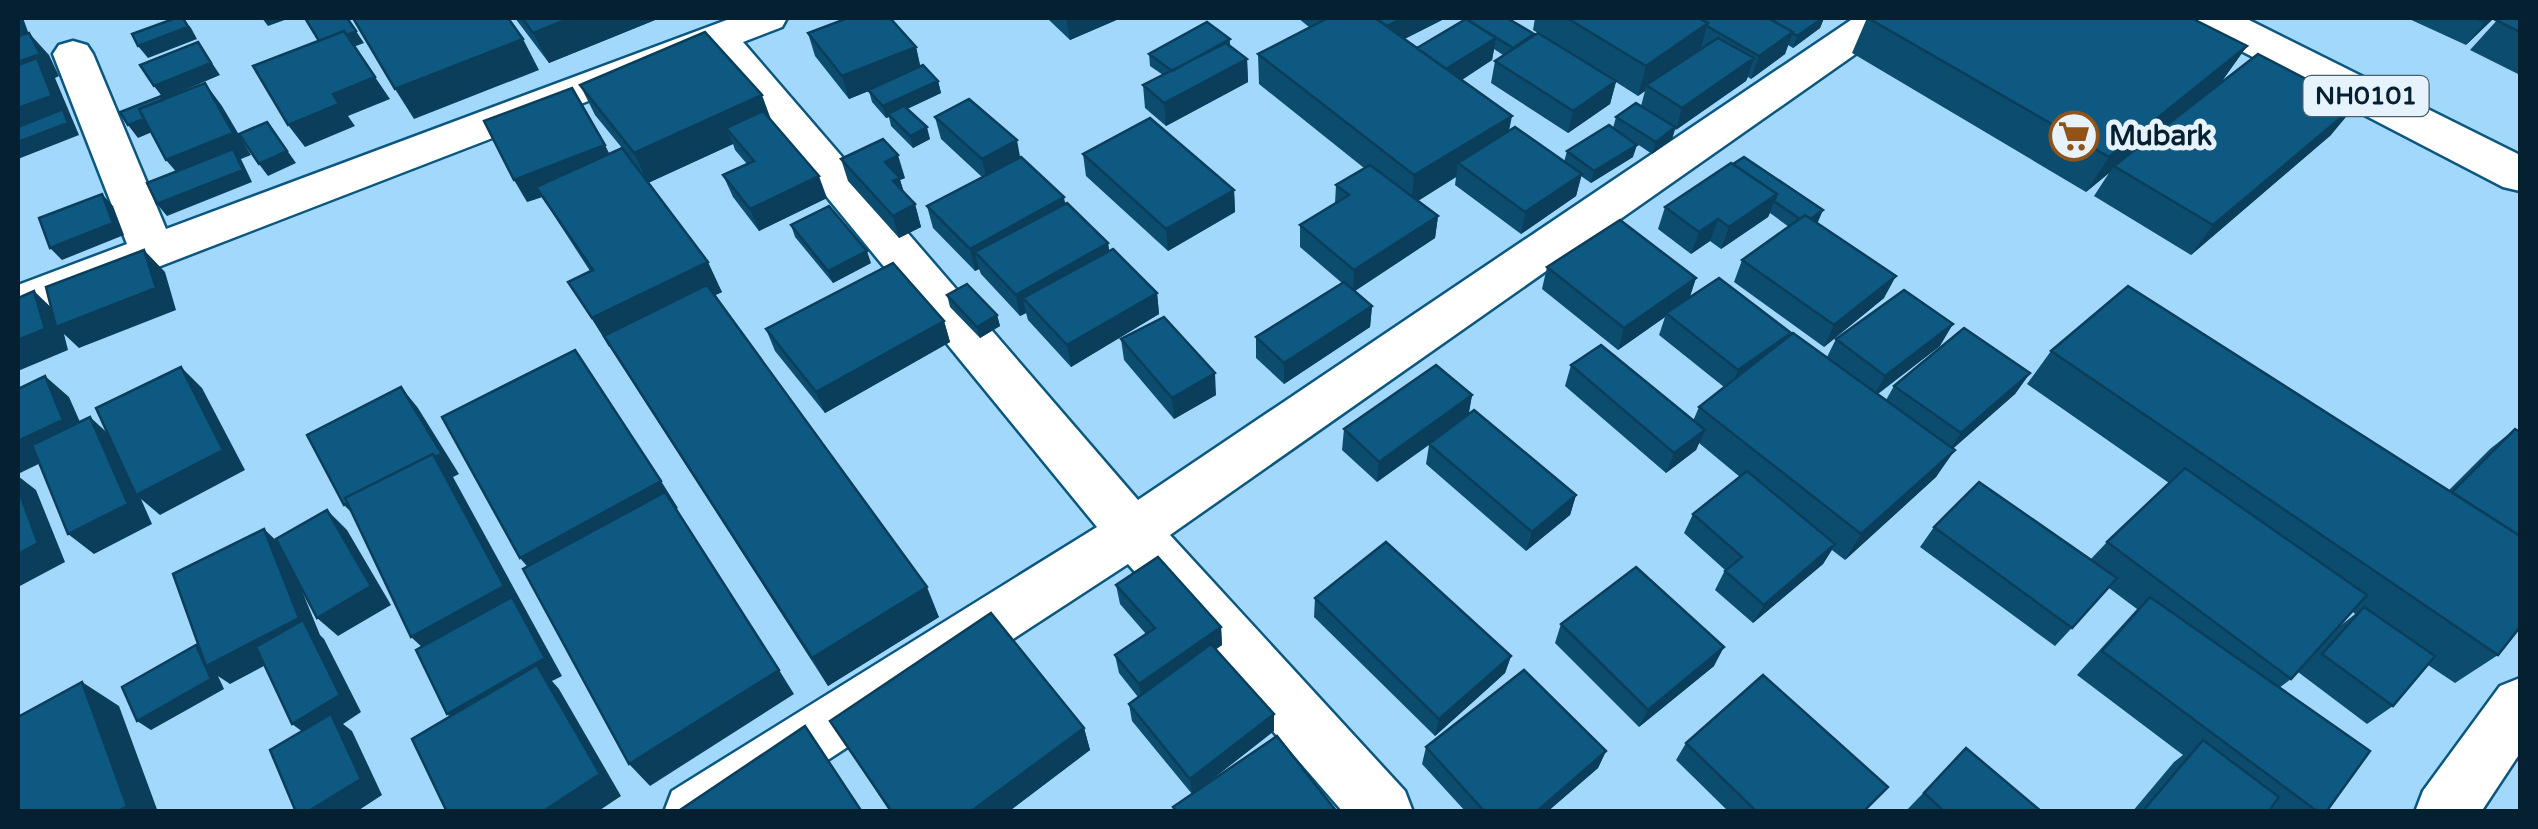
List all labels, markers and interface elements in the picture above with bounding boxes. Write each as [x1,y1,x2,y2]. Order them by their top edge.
road number: NH0101 [2304,76,2428,116]
supermarket icon: Mubark [2048,110,2100,162]
place label: Mubark [2109,119,2212,153]

